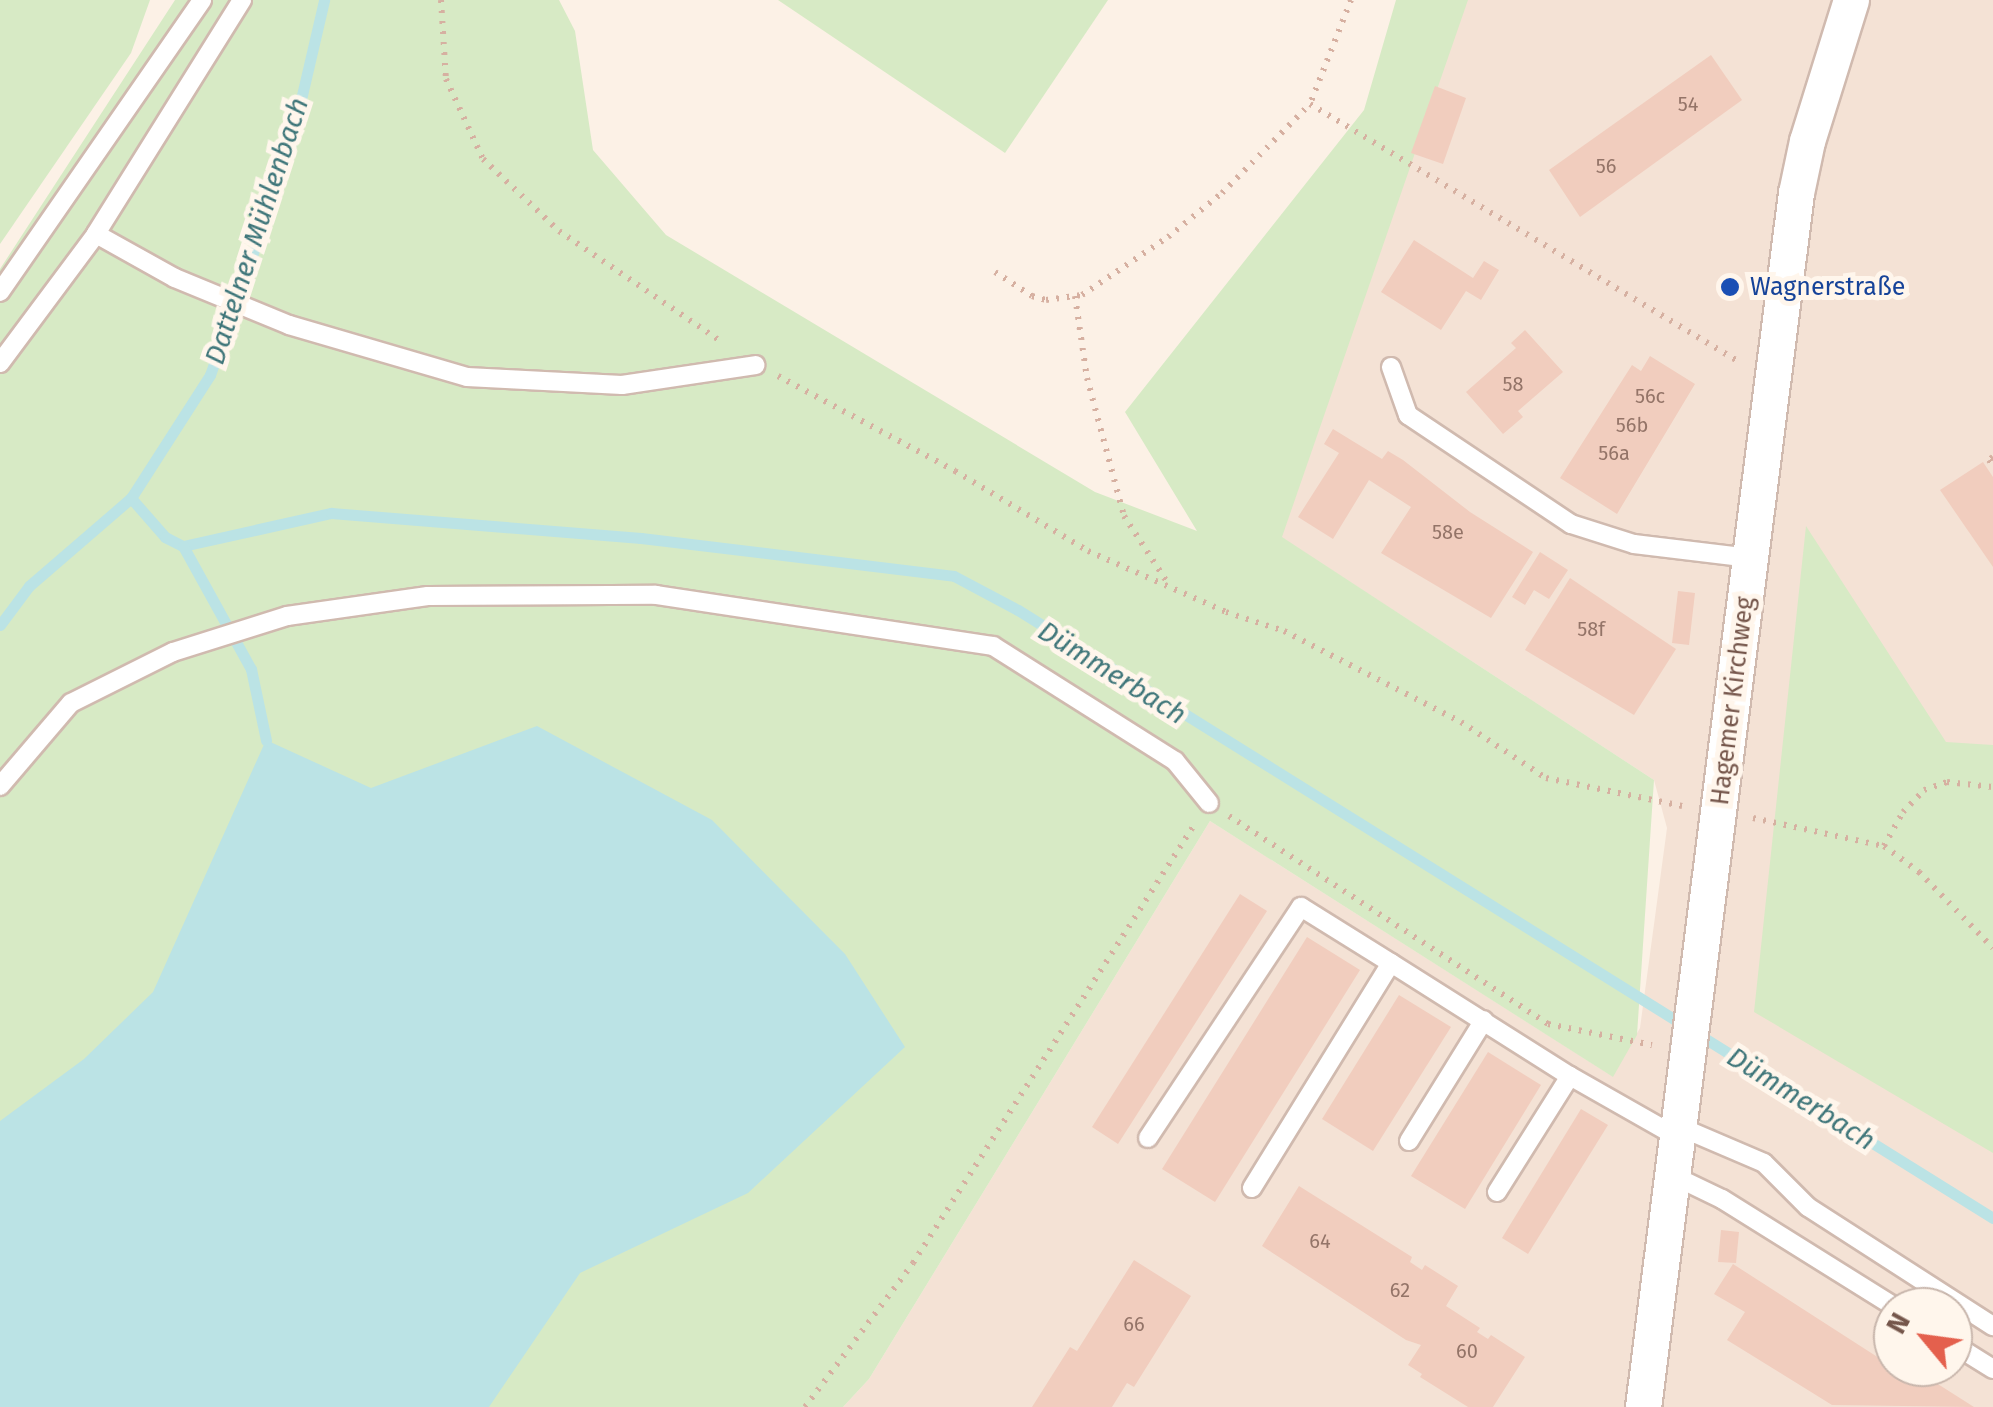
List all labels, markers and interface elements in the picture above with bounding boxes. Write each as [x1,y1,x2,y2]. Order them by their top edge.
house number: 54 [1678,92,1698,116]
water label: Dattelner Mühlenbach [198,93,316,369]
house number: 56 [1596,154,1616,178]
place label: Wagnerstraße [1750,272,1905,302]
marker: Wagnerstraße [1719,276,1741,298]
house number: 58 [1502,372,1524,396]
house number: 56c [1635,384,1665,408]
house number: 56b [1616,413,1648,437]
house number: 56a [1598,441,1630,465]
house number: 58e [1432,520,1464,544]
street label: Hagemer Kirchweg [1705,595,1761,807]
water label: Dümmerbach [1032,614,1192,732]
house number: 58f [1577,617,1605,641]
water label: Dümmerbach [1721,1040,1881,1158]
house number: 64 [1309,1229,1331,1253]
house number: 62 [1390,1278,1410,1302]
north arrow [1873,1287,1973,1387]
text: N [1879,1307,1917,1339]
house number: 66 [1123,1312,1145,1336]
house number: 60 [1456,1339,1478,1363]

